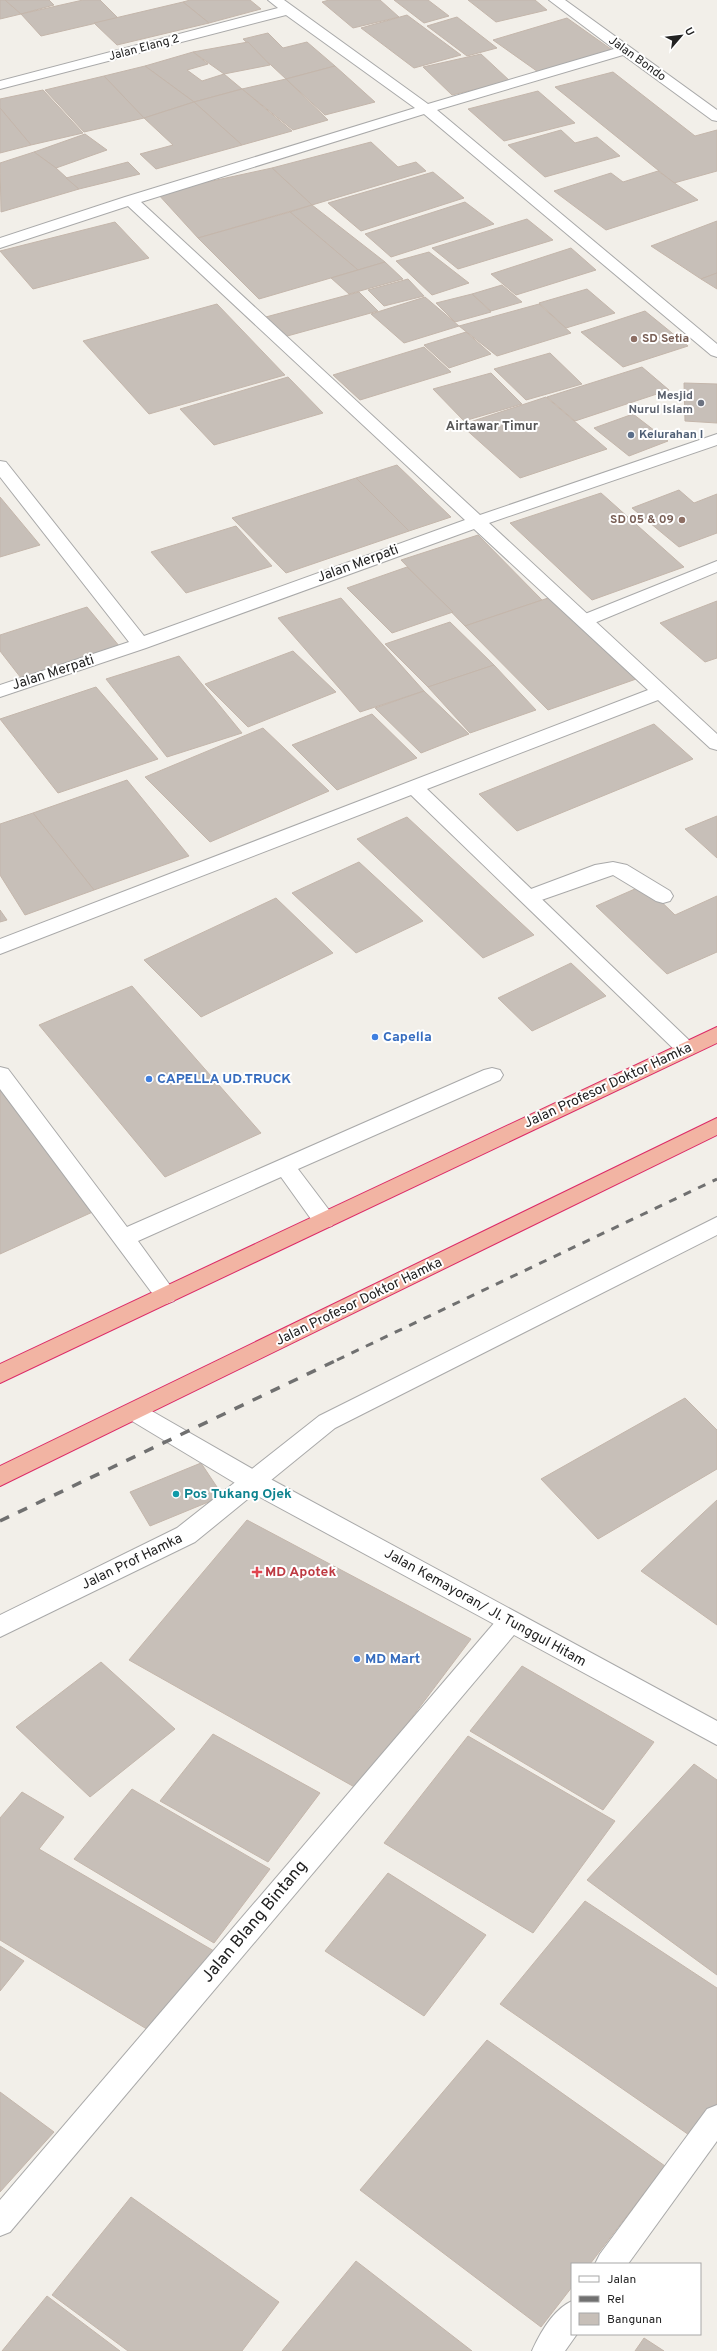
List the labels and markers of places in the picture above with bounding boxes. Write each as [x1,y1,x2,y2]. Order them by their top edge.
place label: SD Setia [642,331,689,347]
marker: SD Setia [629,334,639,344]
place label: Mesjid Nurul Islam [628,388,693,418]
marker: Mesjid Nurul Islam [696,398,706,408]
place label: Kelurahan I [639,427,703,443]
marker: Kelurahan I [626,430,636,440]
place label: SD 05 & 09 [610,512,674,528]
marker: SD 05 & 09 [677,515,687,525]
place label: Capella [383,1029,432,1046]
marker: Capella [370,1032,380,1042]
place label: CAPELLA UD.TRUCK [157,1071,291,1088]
marker: CAPELLA UD.TRUCK [144,1074,154,1084]
place label: Pos Tukang Ojek [184,1486,292,1503]
marker: Pos Tukang Ojek [171,1489,181,1499]
place label: MD Apotek [265,1564,336,1581]
marker: MD Apotek [252,1567,262,1577]
place label: MD Mart [365,1651,420,1668]
marker: MD Mart [352,1654,362,1664]

